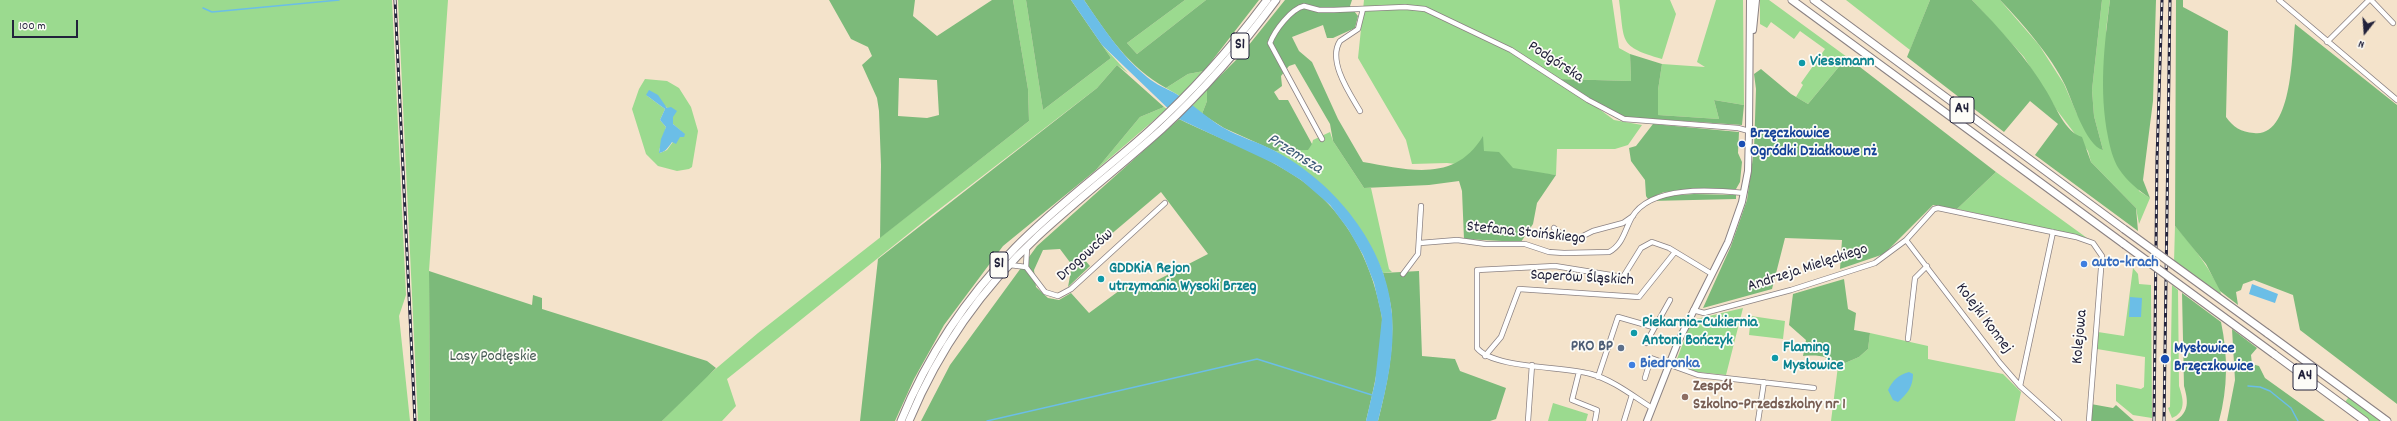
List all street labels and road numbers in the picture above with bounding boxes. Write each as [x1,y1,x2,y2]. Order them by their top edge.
road number: S1 [1231,33,1249,59]
street label: Podgórska [1523,38,1587,88]
road number: A4 [1950,97,1974,123]
street label: Stefana Stoińskiego [1466,218,1586,250]
street label: Drogowców [1054,226,1118,286]
street label: Andrzeja Mielęckiego [1745,241,1871,297]
road number: S1 [990,252,1008,278]
street label: Saperów Śląskich [1530,267,1634,291]
street label: Kolejki Konnej [1950,280,2016,358]
street label: Kolejowa [2069,309,2093,365]
road number: A4 [2293,364,2317,390]

